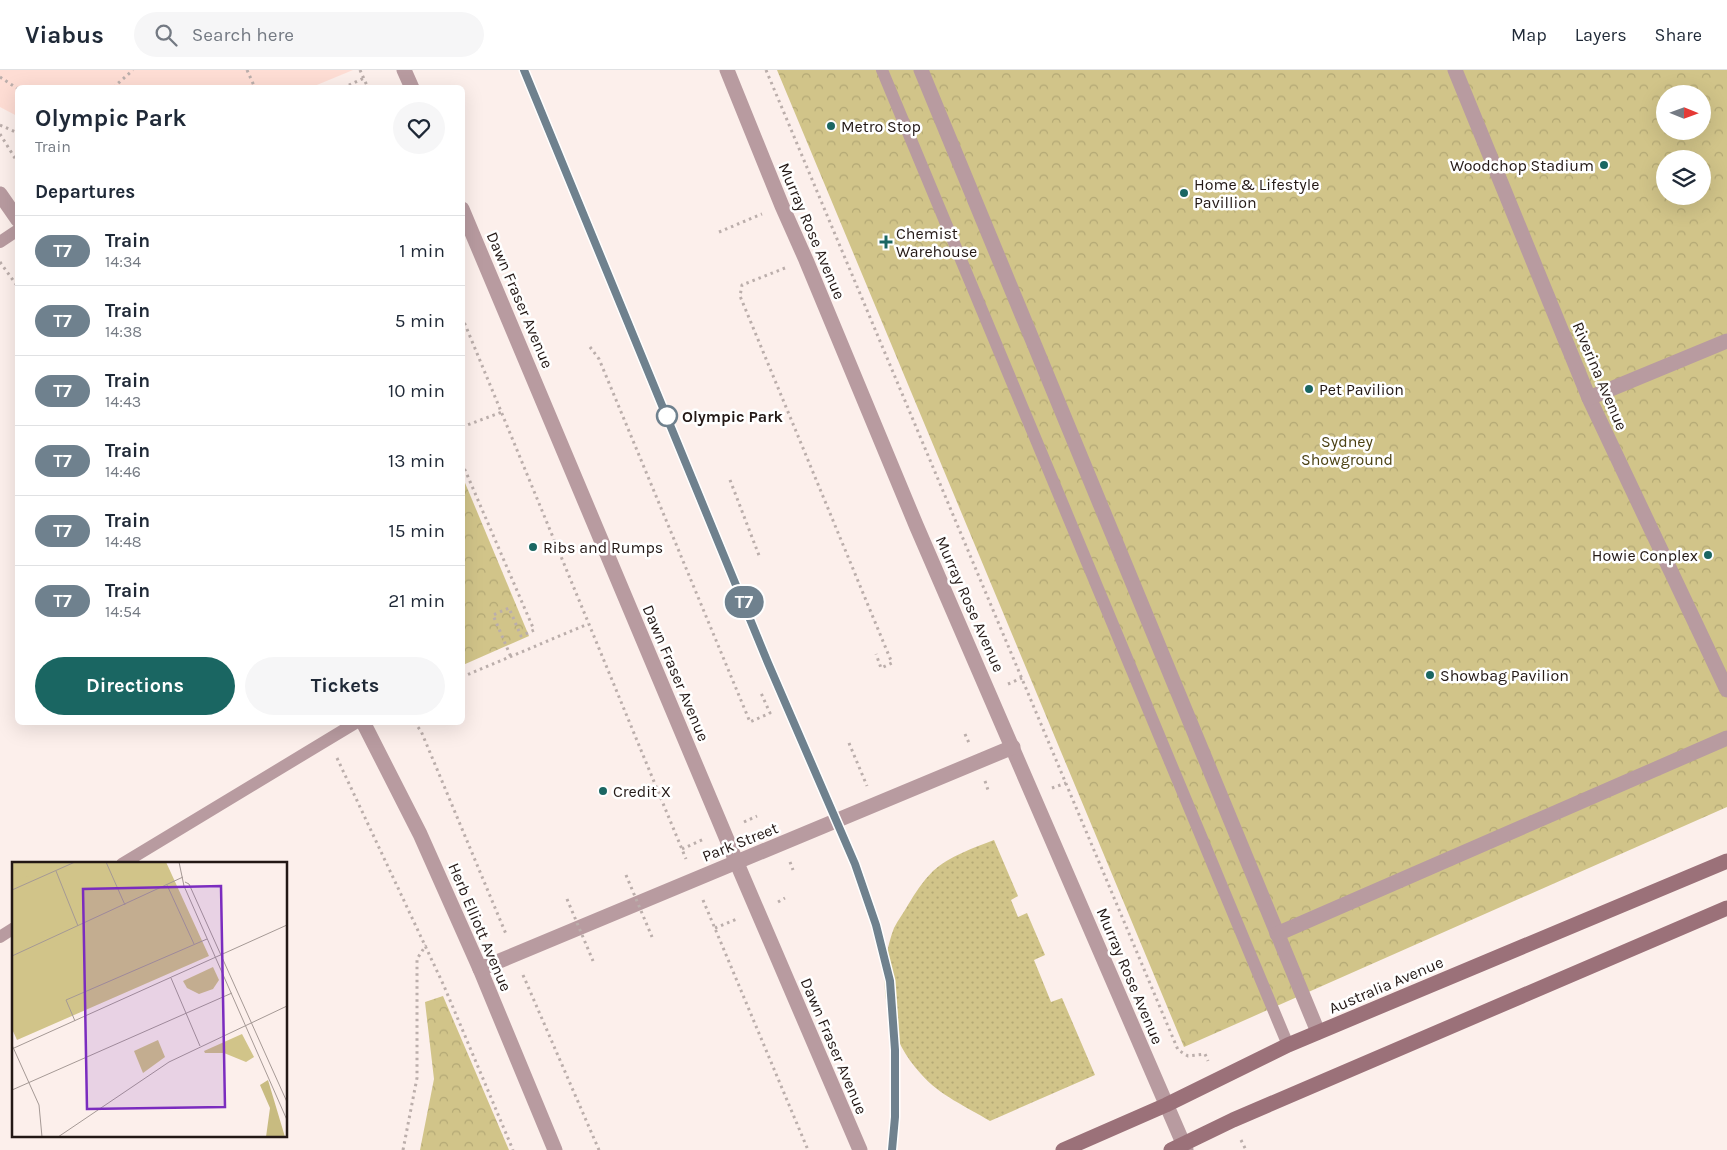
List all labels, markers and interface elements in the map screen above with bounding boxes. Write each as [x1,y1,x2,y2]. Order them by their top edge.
search box [134,12,484,57]
text: Viabus [25,21,104,49]
icon: search [152,21,180,49]
text: Search here [192,24,294,46]
text: Map [1511,24,1547,46]
text: Layers [1575,24,1627,46]
text: Share [1655,24,1702,46]
north arrow [1656,85,1711,140]
map controls [1656,85,1711,205]
button: heart [393,102,445,154]
text: Olympic Park [35,104,186,132]
place label: Metro Stop [841,117,921,136]
marker: Metro Stop [825,120,837,132]
text: Train [35,137,71,156]
button: layers [1656,150,1711,205]
place label: Woodchop Stadium [1450,156,1594,175]
marker: Woodchop Stadium [1598,159,1610,171]
street label: Murray Rose Avenue [775,160,849,302]
place label: Home & Lifestyle Pavillion [1194,175,1319,212]
text: Departures [35,181,135,203]
marker: Home & Lifestyle Pavillion [1178,187,1190,199]
place label: Chemist Warehouse [896,224,977,261]
street label: Dawn Fraser Avenue [483,229,557,371]
text: Train [105,230,150,252]
marker: Chemist Warehouse [880,236,892,248]
text: T7 [53,240,72,262]
text: 1 min [399,240,445,262]
text: 14:34 [105,252,141,271]
text: Train [105,300,150,322]
text: T7 [53,310,72,332]
text: 5 min [395,310,445,332]
street label: Riverina Avenue [1569,319,1631,433]
text: 14:38 [105,322,142,341]
text: Train [105,370,150,392]
text: T7 [53,380,72,402]
text: 10 min [388,380,445,402]
place label: Pet Pavilion [1319,380,1404,399]
marker: Pet Pavilion [1303,383,1315,395]
text: 14:43 [105,392,141,411]
marker: Olympic Park [656,405,678,427]
place label: Olympic Park [682,407,783,426]
park label: Sydney Showground [1301,432,1393,469]
text: Train [105,440,150,462]
text: T7 [53,450,72,472]
text: 13 min [388,450,445,472]
text: 14:46 [105,462,141,481]
text: Train [105,510,150,532]
text: T7 [53,520,72,542]
text: 15 min [389,520,445,542]
text: 14:48 [105,532,142,551]
street label: Murray Rose Avenue [932,533,1008,675]
place label: Ribs and Rumps [543,538,663,557]
marker: Ribs and Rumps [527,541,539,553]
place label: Howie Conplex [1592,546,1698,565]
marker: Howie Conplex [1702,549,1714,561]
text: Train [105,580,150,602]
line badge: T7 [722,586,766,618]
text: T7 [53,590,72,612]
text: 21 min [388,590,445,612]
text: T7 [735,591,753,613]
text: 14:54 [105,602,141,621]
street label: Dawn Fraser Avenue [639,602,713,744]
button: Directions [35,657,235,715]
button: Tickets [245,657,445,715]
place label: Showbag Pavilion [1440,666,1569,685]
marker: Showbag Pavilion [1424,669,1436,681]
place label: Credit X [613,782,671,801]
marker: Credit X [597,785,609,797]
street label: Park Street [699,818,781,866]
street label: Herb Elliott Avenue [444,860,516,994]
inset map [12,862,288,1138]
street label: Murray Rose Avenue [1093,905,1167,1047]
street label: Australia Avenue [1326,952,1446,1018]
street label: Dawn Fraser Avenue [797,975,871,1117]

